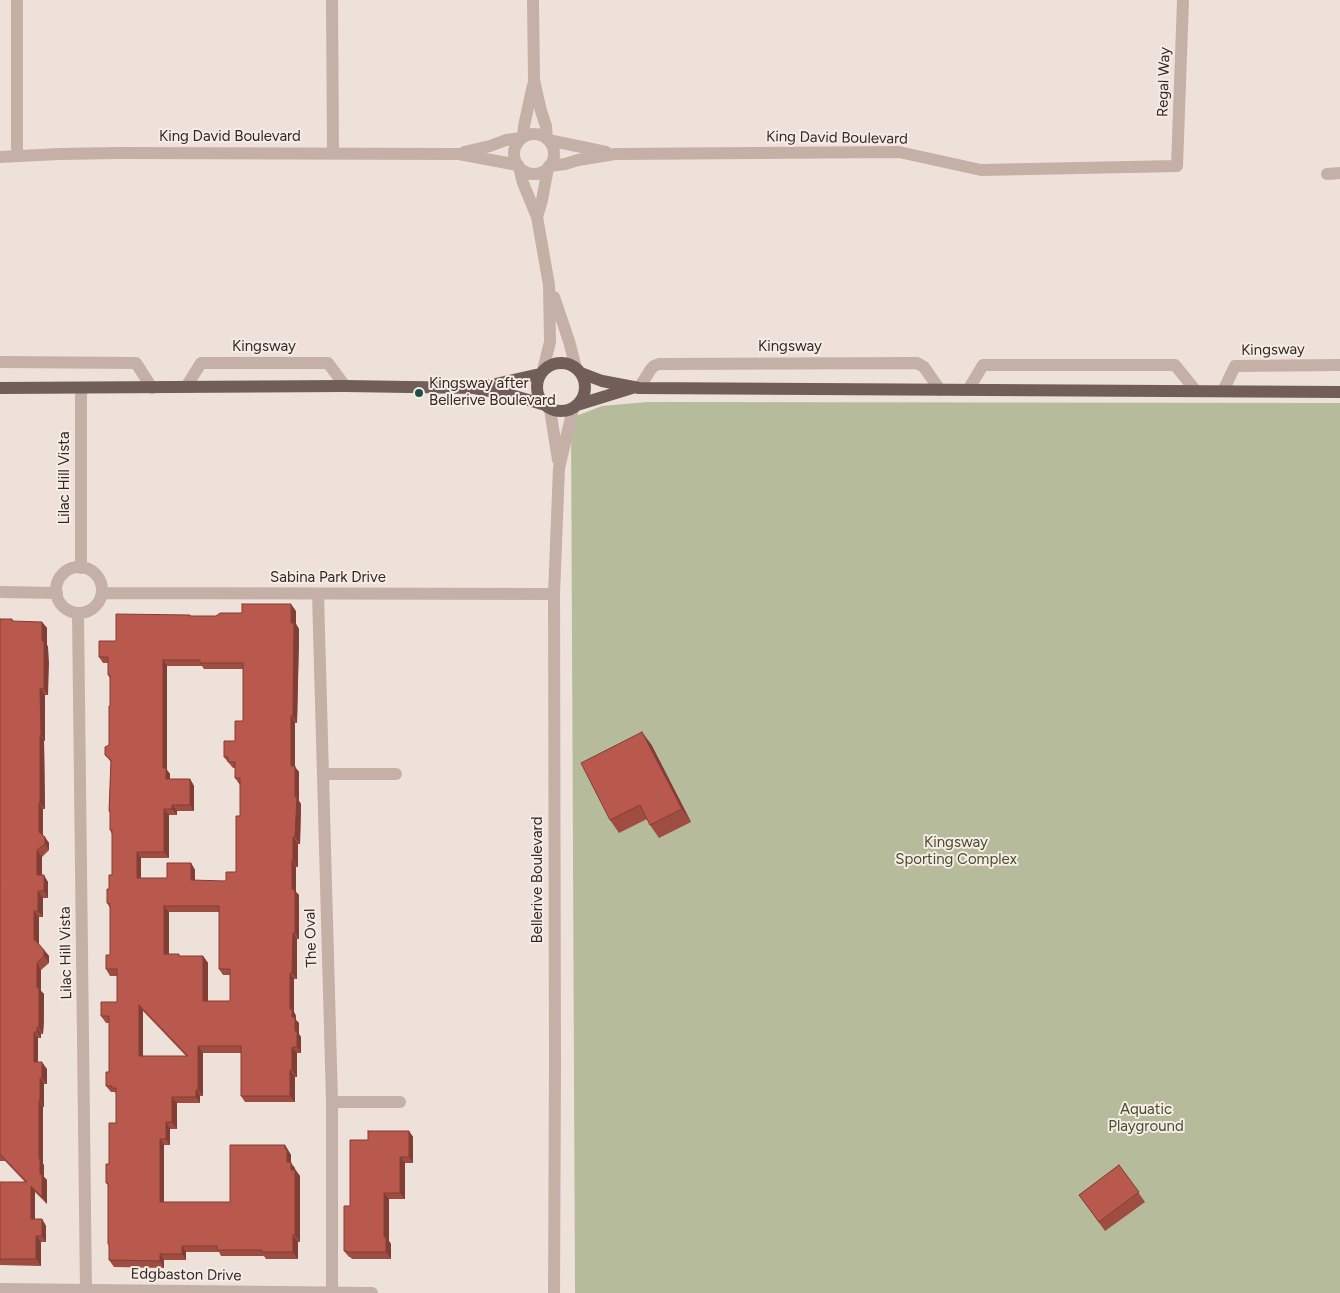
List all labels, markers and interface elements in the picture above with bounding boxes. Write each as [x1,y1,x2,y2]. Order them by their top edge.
street label: Regal Way [1154,47,1174,117]
street label: King David Boulevard [159,128,301,146]
street label: King David Boulevard [766,128,908,148]
street label: Kingsway [232,338,296,356]
street label: Kingsway [758,338,822,356]
street label: Kingsway [1241,340,1305,360]
place label: Kingsway after Bellerive Boulevard [429,375,556,410]
marker: Kingsway after Bellerive Boulevard [413,387,425,399]
street label: Lilac Hill Vista [56,431,74,525]
street label: Sabina Park Drive [270,569,386,587]
street label: Bellerive Boulevard [529,817,547,943]
park label: Kingsway Sporting Complex [895,834,1017,869]
street label: Lilac Hill Vista [56,906,76,1000]
street label: The Oval [301,908,321,968]
park label: Aquatic Playground [1108,1101,1184,1136]
street label: Edgbaston Drive [130,1265,242,1285]

